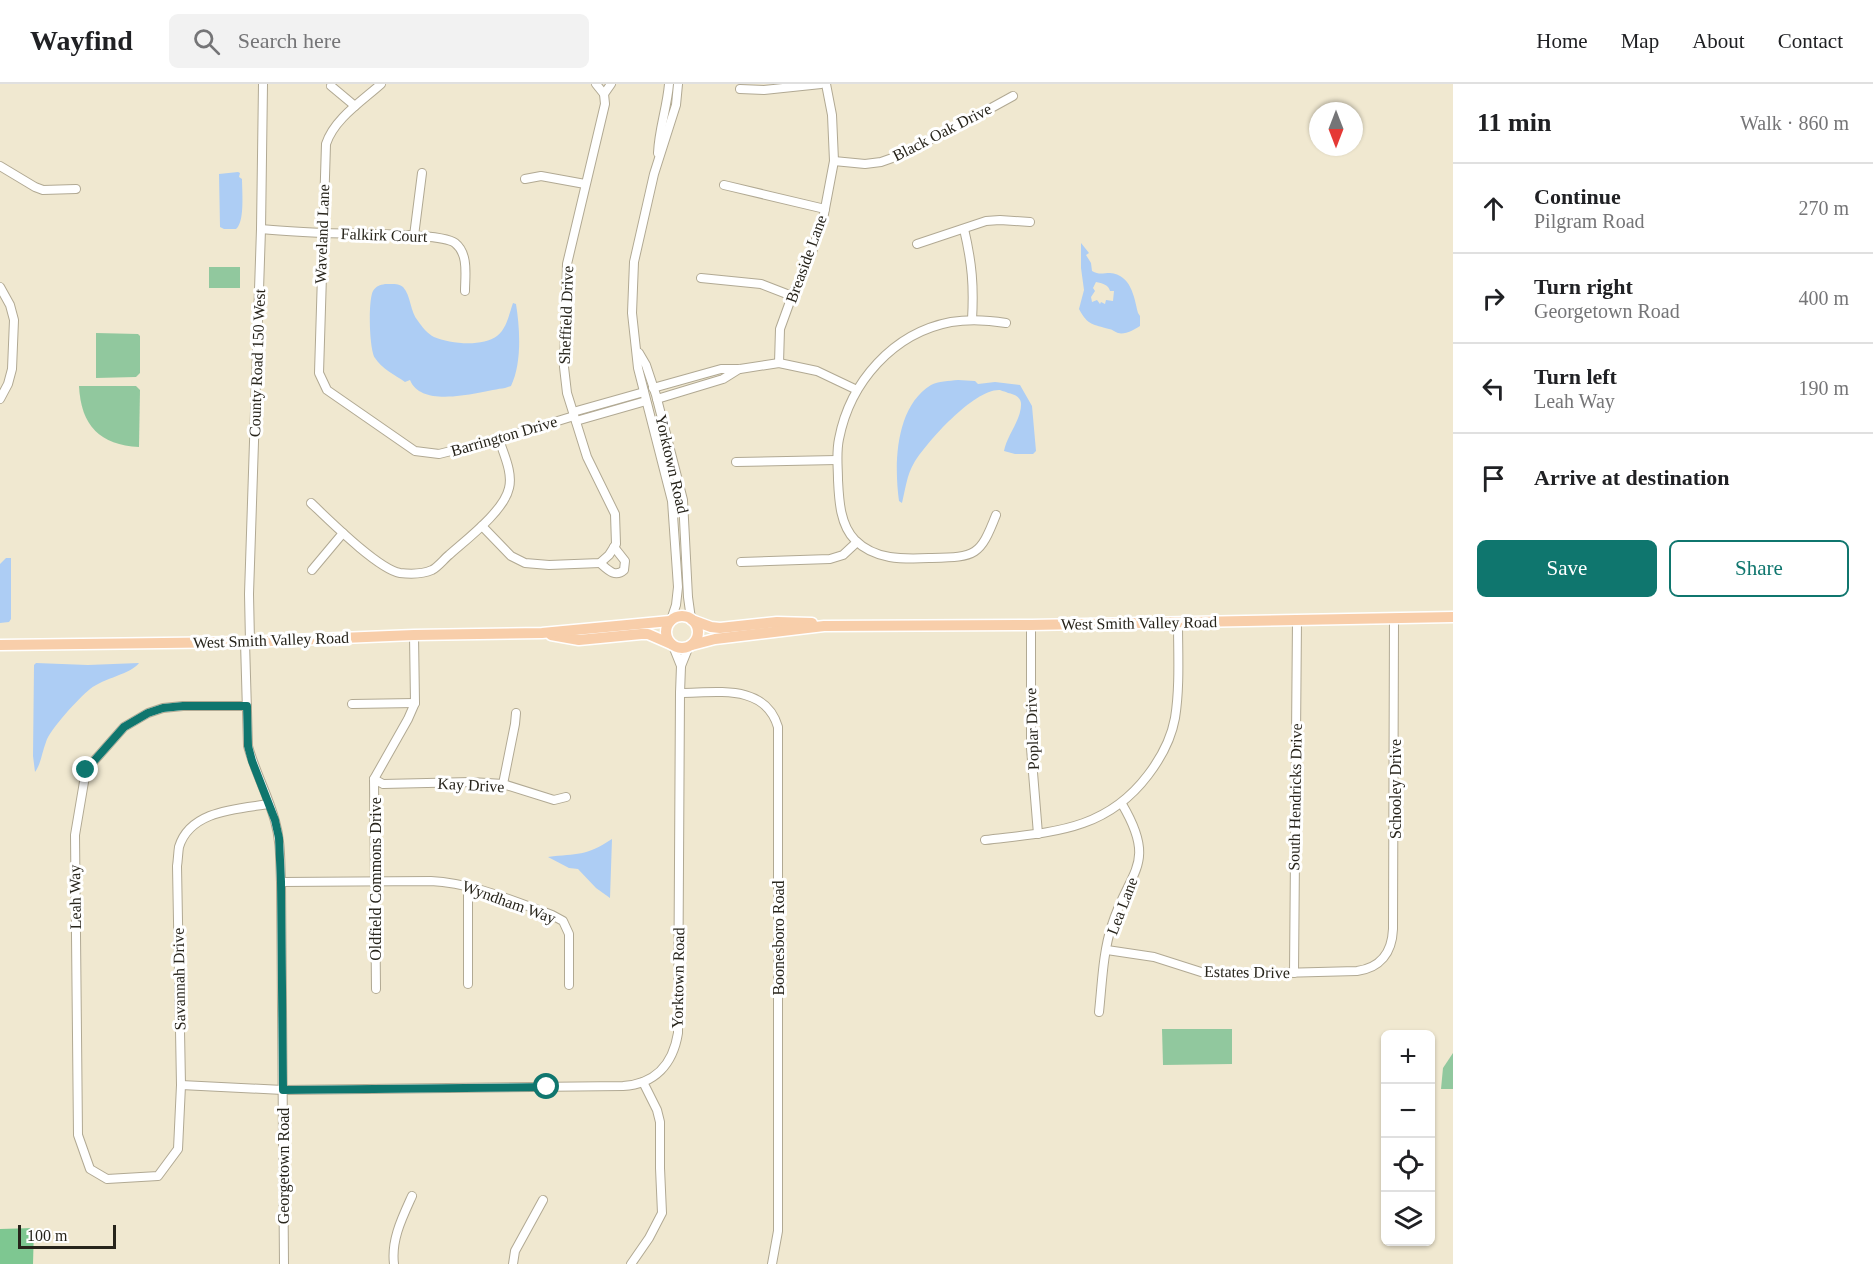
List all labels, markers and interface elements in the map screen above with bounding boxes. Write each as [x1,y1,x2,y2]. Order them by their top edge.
search box [169,14,589,68]
text: Wayfind [30,25,133,56]
icon: search [190,25,223,58]
text: Search here [238,28,341,53]
text: Home [1536,29,1588,53]
text: Map [1621,29,1659,53]
text: About [1692,29,1745,53]
text: Contact [1778,29,1843,53]
street label: Black Oak Drive [890,100,994,164]
north arrow [1309,102,1363,156]
text: 11 min [1477,108,1551,137]
text: Walk · 860 m [1740,112,1849,134]
street label: Waveland Lane [312,184,332,284]
text: Continue [1534,184,1621,209]
icon: ahead [1477,192,1510,225]
text: 270 m [1798,197,1849,219]
text: Pilgram Road [1534,210,1645,232]
street label: Breaside Lane [782,213,830,305]
street label: Falkirk Court [340,225,428,245]
street label: Sheffield Drive [556,265,576,365]
text: Turn right [1534,274,1633,299]
icon: right [1477,282,1510,315]
text: 400 m [1798,287,1849,309]
street label: County Road 150 West [246,288,269,437]
text: Georgetown Road [1534,300,1680,322]
text: Turn left [1534,364,1617,389]
icon: left [1477,372,1510,405]
text: 190 m [1798,377,1849,399]
text: Leah Way [1534,390,1615,412]
street label: Barrington Drive [449,413,559,460]
street label: Yorktown Road [652,413,692,515]
icon: arrive [1477,462,1510,495]
text: Arrive at destination [1534,465,1730,490]
button: Save [1477,540,1657,597]
button: Share [1669,540,1849,597]
street label: West Smith Valley Road [1061,613,1217,634]
street label: West Smith Valley Road [193,629,349,652]
street label: Poplar Drive [1022,688,1043,770]
street label: South Hendricks Drive [1285,723,1305,871]
street label: Schooley Drive [1387,739,1405,839]
route end [72,756,98,782]
street label: Kay Drive [437,775,505,796]
street label: Oldfield Commons Drive [367,797,384,961]
street label: Leah Way [66,865,85,929]
street label: Lea Lane [1103,875,1141,937]
street label: Wyndham Way [460,877,558,928]
street label: Boonesboro Road [770,880,787,996]
street label: Yorktown Road [669,927,687,1029]
street label: Savannah Drive [170,928,188,1030]
street label: Estates Drive [1204,963,1290,981]
map controls [1381,1030,1435,1246]
button: + [1381,1030,1435,1084]
route start [533,1073,559,1099]
button: − [1381,1084,1435,1138]
street label: Georgetown Road [275,1108,293,1224]
button: locate [1381,1138,1435,1192]
button: layers [1381,1192,1435,1246]
scale bar [18,1222,116,1250]
text: 100 m [27,1227,67,1244]

